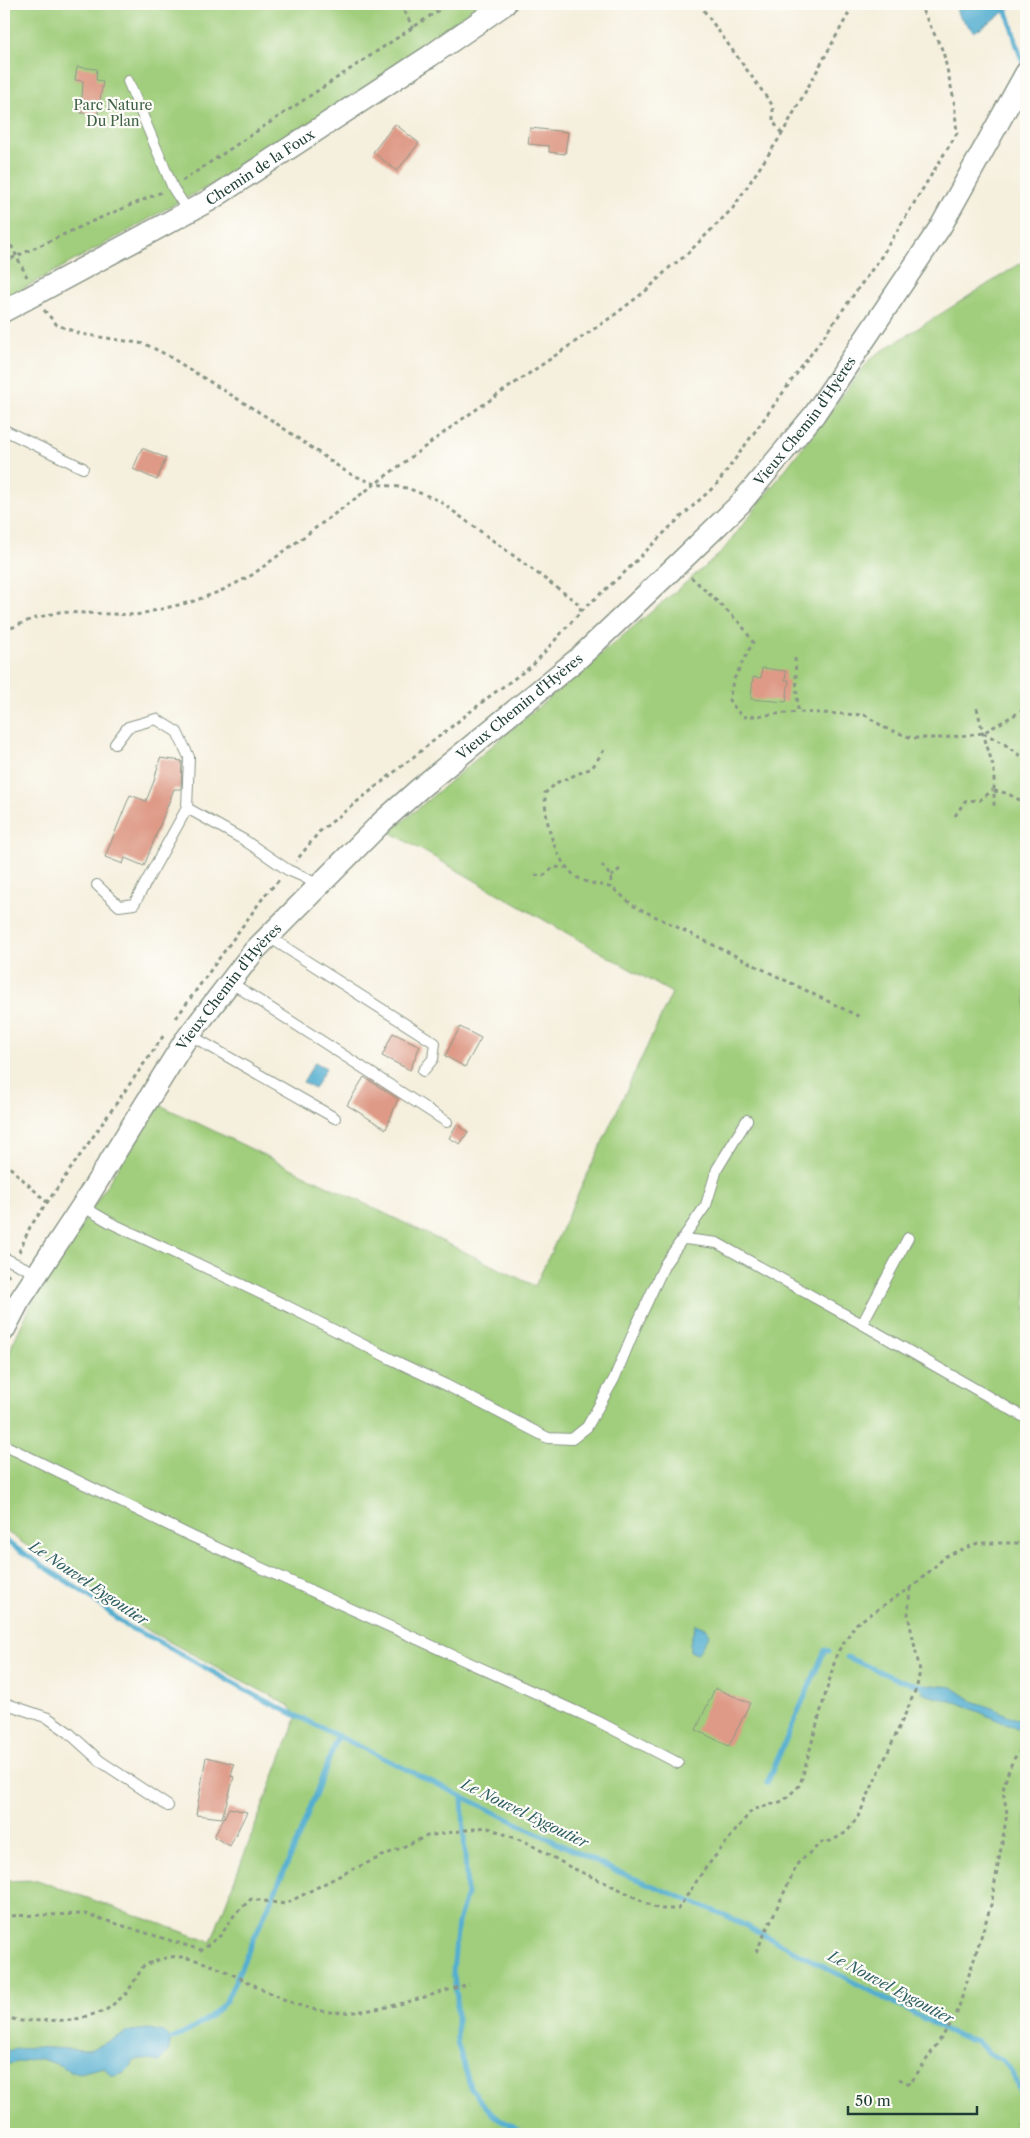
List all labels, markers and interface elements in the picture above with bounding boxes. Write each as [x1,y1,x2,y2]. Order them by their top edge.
park label: Parc Nature Du Plan [74,96,153,130]
street label: Chemin de la Foux [202,125,319,209]
street label: Vieux Chemin d'Hyères [749,353,860,490]
street label: Vieux Chemin d'Hyères [452,649,586,764]
street label: Vieux Chemin d'Hyères [172,920,285,1054]
water label: Le Nouvel Eygoutier [25,1536,153,1630]
water label: Le Nouvel Eygoutier [457,1774,593,1852]
water label: Le Nouvel Eygoutier [824,1945,958,2029]
scale bar [848,2083,976,2115]
text: 50 m [855,2091,891,2110]

